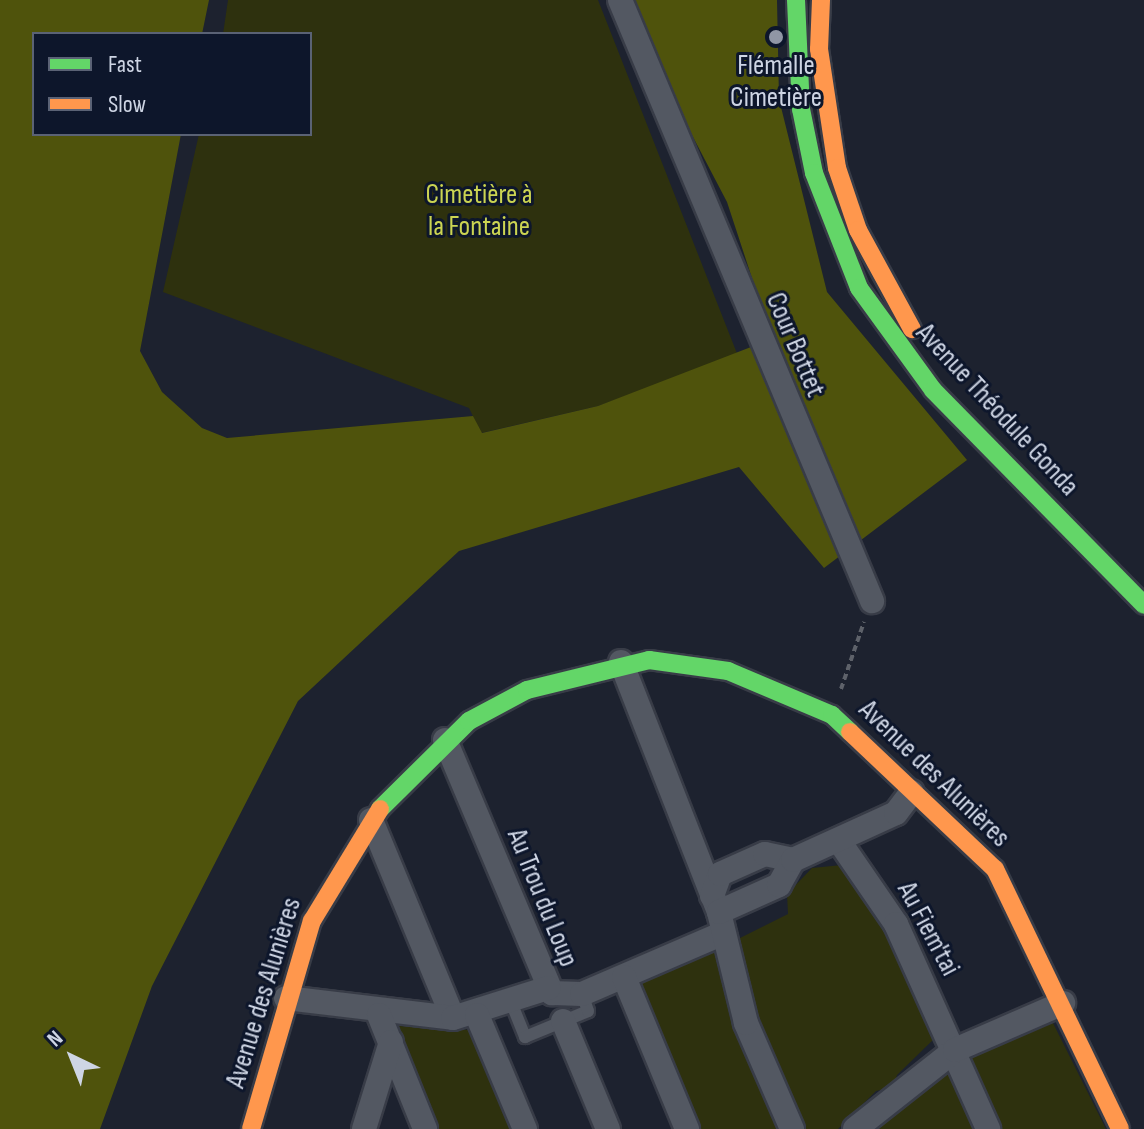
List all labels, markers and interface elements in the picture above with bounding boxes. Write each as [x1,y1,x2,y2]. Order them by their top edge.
marker: Flémalle Cimetière [767,28,785,46]
legend [32,32,312,136]
place label: Flémalle Cimetière [730,49,822,115]
text: Fast [108,50,142,79]
text: Slow [108,90,146,119]
park label: Cimetière à la Fontaine [425,178,533,244]
street label: Cour Bottet [758,288,832,402]
street label: Avenue Théodule Gonda [909,317,1085,503]
street label: Avenue des Alunières [851,694,1017,854]
street label: Au Trou du Loup [499,824,585,972]
street label: Au Fiem'tai [889,876,967,982]
street label: Avenue des Alunières [219,894,309,1092]
north arrow [32,1017,112,1097]
text: N [42,1025,69,1053]

